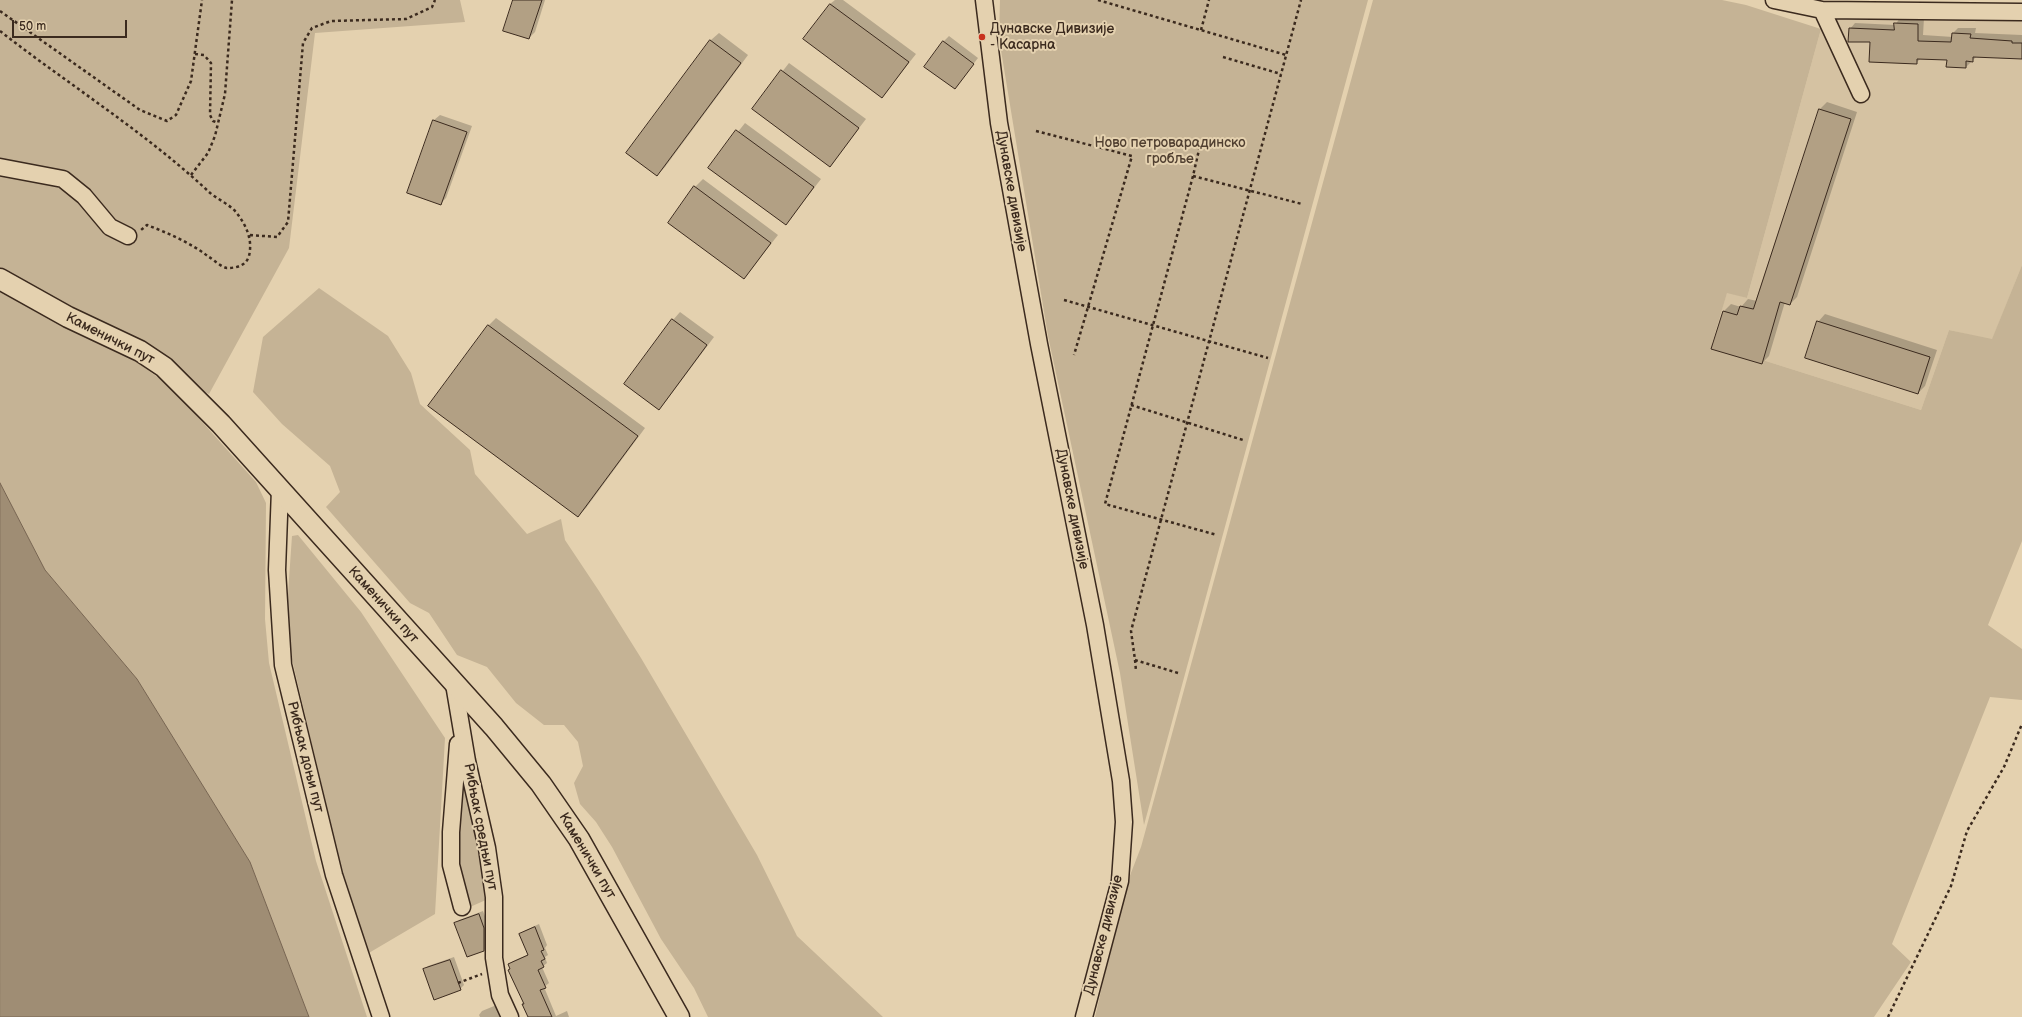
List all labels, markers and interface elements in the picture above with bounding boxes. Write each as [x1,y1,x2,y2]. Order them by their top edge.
scale bar [14,12,129,38]
text: 50 m [19,19,46,34]
place label: Дунавске Дивизије - Касарна [990,21,1114,54]
marker: Дунавске Дивизије - Касарна [977,32,987,42]
street label: Дунавске дивизије [992,129,1030,253]
park label: Ново петроварадинско гробље [1094,135,1246,168]
street label: Каменички пут [63,309,157,369]
street label: Дунавске дивизије [1052,447,1092,571]
street label: Каменички пут [344,563,422,647]
street label: Рибњак доњи пут [283,700,327,814]
street label: Рибњак средњи пут [459,762,501,892]
street label: Каменички пут [555,810,619,902]
street label: Дунавске дивизије [1081,873,1127,997]

